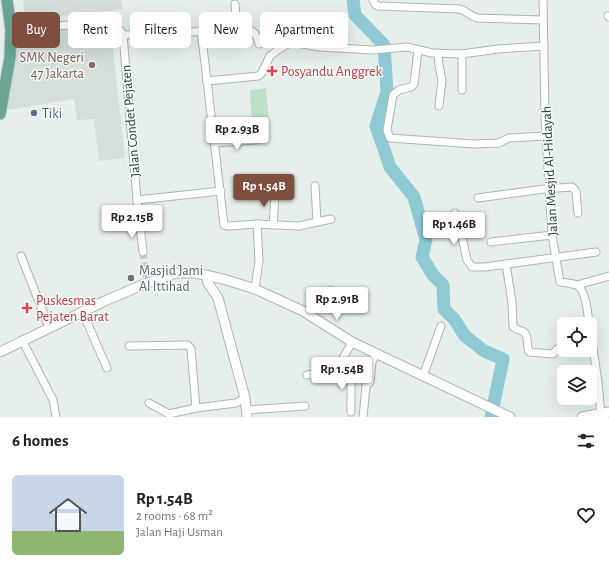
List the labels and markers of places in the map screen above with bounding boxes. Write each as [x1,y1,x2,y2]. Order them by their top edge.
place label: SMK Negeri 47 Jakarta [20,51,85,81]
marker: SMK Negeri 47 Jakarta [87,60,97,70]
marker: Posyandu Anggrek [266,65,278,77]
place label: Posyandu Anggrek [281,65,383,79]
place label: Tiki [42,107,62,121]
marker: Tiki [29,108,39,118]
pin: Rp 2.93B [196,117,278,151]
pin: Rp 1.54B [223,174,305,208]
pin: Rp 2.15B [91,205,173,239]
pin: Rp 1.46B [413,212,495,246]
place label: Masjid Jami Al Ittihad [139,264,203,294]
marker: Masjid Jami Al Ittihad [126,273,136,283]
pin: Rp 2.91B [296,287,378,321]
place label: Puskesmas Pejaten Barat [36,294,109,324]
marker: Puskesmas Pejaten Barat [21,302,33,314]
pin: Rp 1.54B [301,357,383,391]

